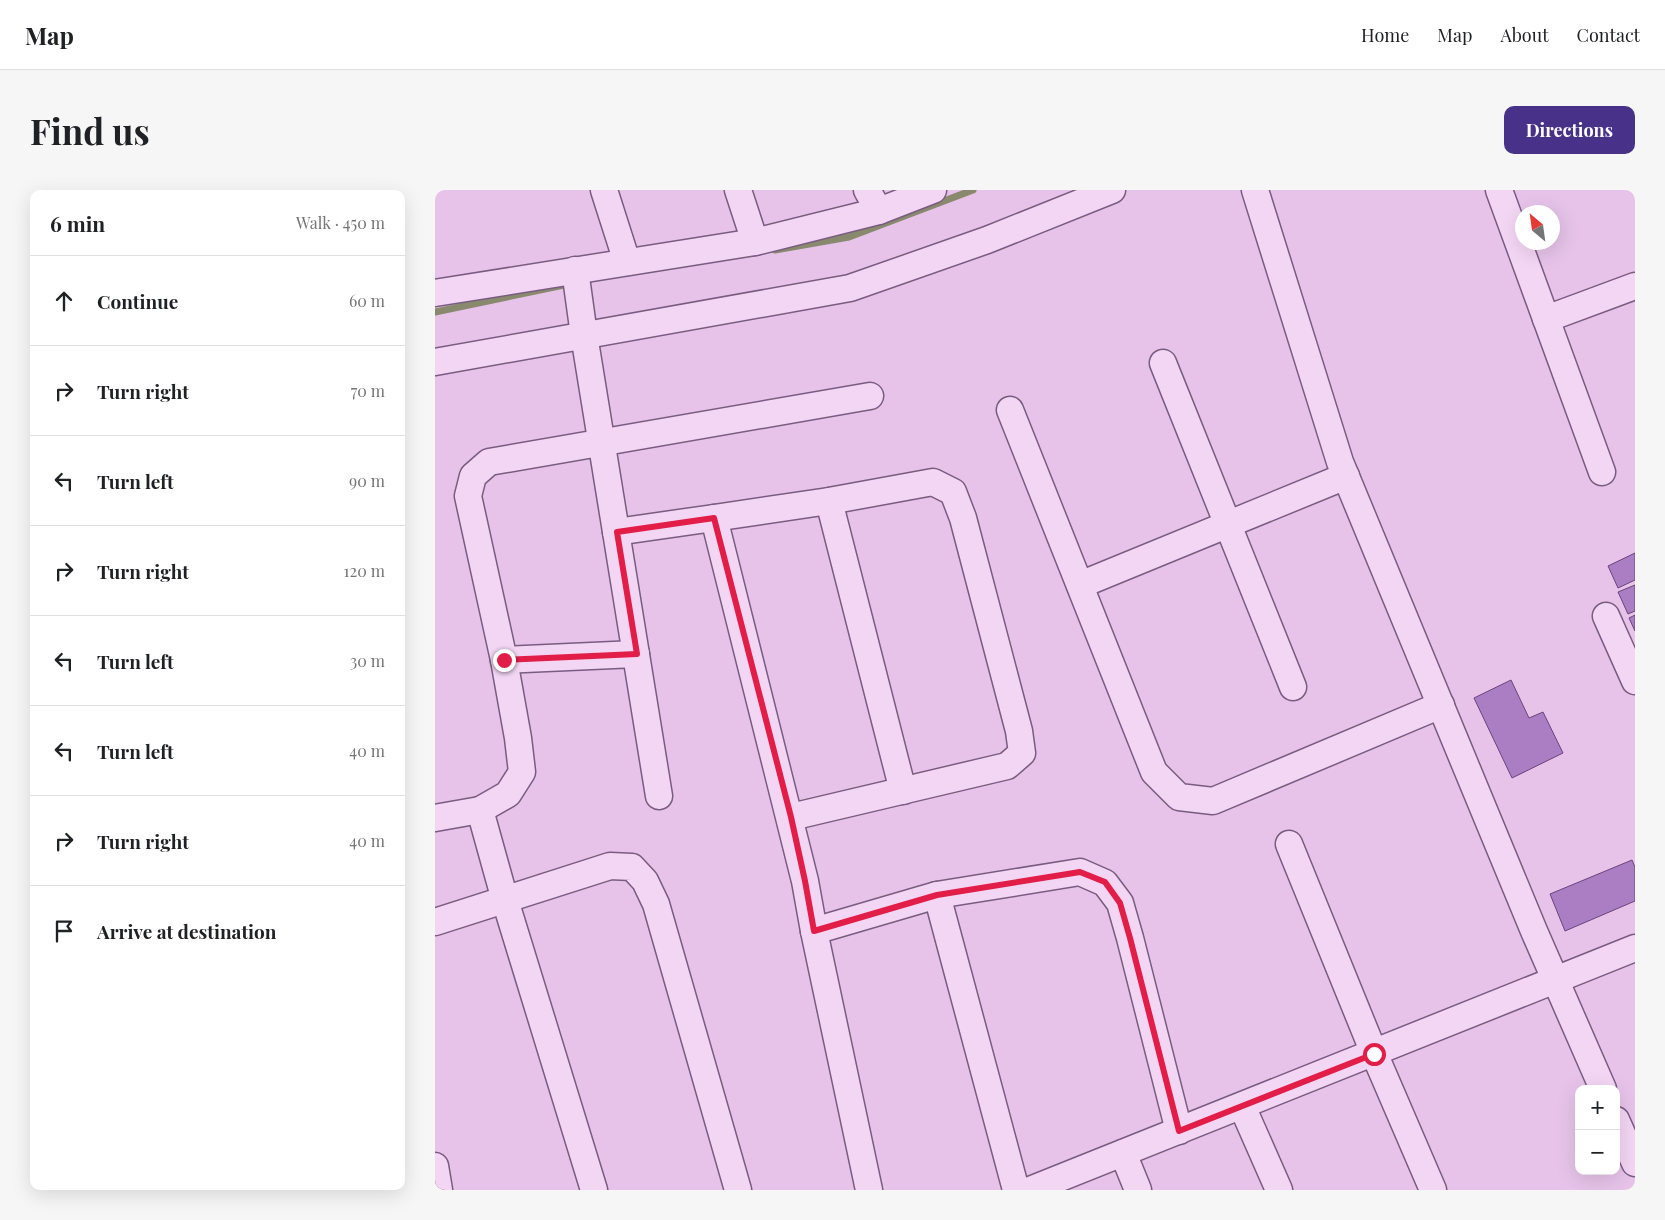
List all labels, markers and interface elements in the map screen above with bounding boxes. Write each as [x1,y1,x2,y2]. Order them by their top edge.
text: Map [25,19,74,51]
text: Home [1361,23,1409,47]
text: Map [1437,23,1472,47]
text: About [1500,23,1549,47]
text: Contact [1577,23,1640,47]
button: Directions [1504,106,1635,154]
text: Find us [30,107,150,154]
north arrow [1515,205,1560,250]
text: 6 min [50,209,105,237]
text: Walk · 450 m [296,212,385,233]
icon: ahead [50,287,78,315]
text: Continue [97,288,178,314]
text: 60 m [349,290,385,311]
icon: right [50,377,78,405]
text: Turn right [97,378,189,404]
text: 70 m [351,380,385,401]
icon: left [50,467,78,495]
text: Turn left [97,468,174,494]
text: 90 m [349,470,385,491]
icon: right [50,557,78,585]
text: Turn right [97,558,189,584]
text: 120 m [344,560,385,581]
icon: left [50,647,78,675]
text: Turn left [97,648,174,674]
route end [493,649,516,672]
text: 30 m [350,650,385,671]
icon: left [50,737,78,765]
text: Turn left [97,738,174,764]
text: 40 m [349,740,385,761]
icon: right [50,827,78,855]
text: Turn right [97,828,189,854]
text: 40 m [349,830,385,851]
icon: arrive [50,917,78,945]
text: Arrive at destination [97,918,277,944]
route start [1363,1043,1386,1066]
map controls [1575,1085,1620,1175]
button: + [1575,1085,1620,1130]
button: − [1575,1130,1620,1175]

